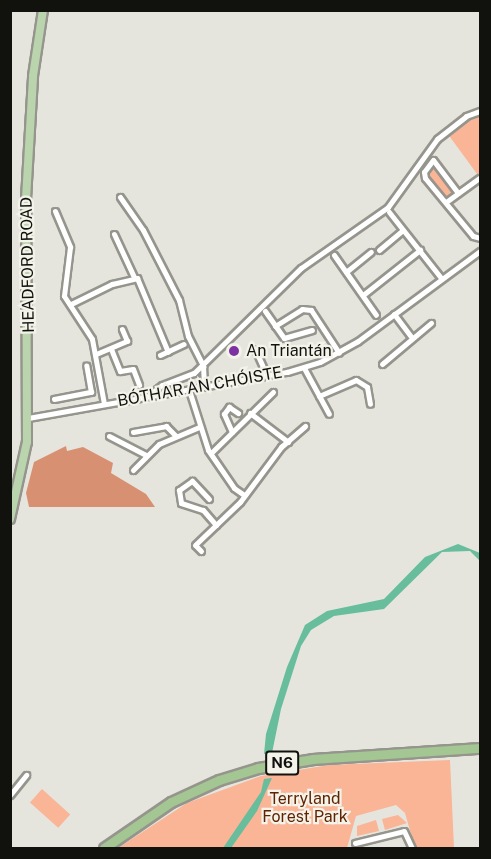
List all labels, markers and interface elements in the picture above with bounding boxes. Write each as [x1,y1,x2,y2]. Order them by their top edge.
street label: HEADFORD ROAD [17,197,39,333]
place label: An Triantán [246,341,332,361]
marker: An Triantán [227,344,241,358]
street label: BÓTHAR AN CHÓISTE [116,363,284,411]
road number: N6 [264,751,300,775]
park label: Terryland Forest Park [262,789,348,827]

